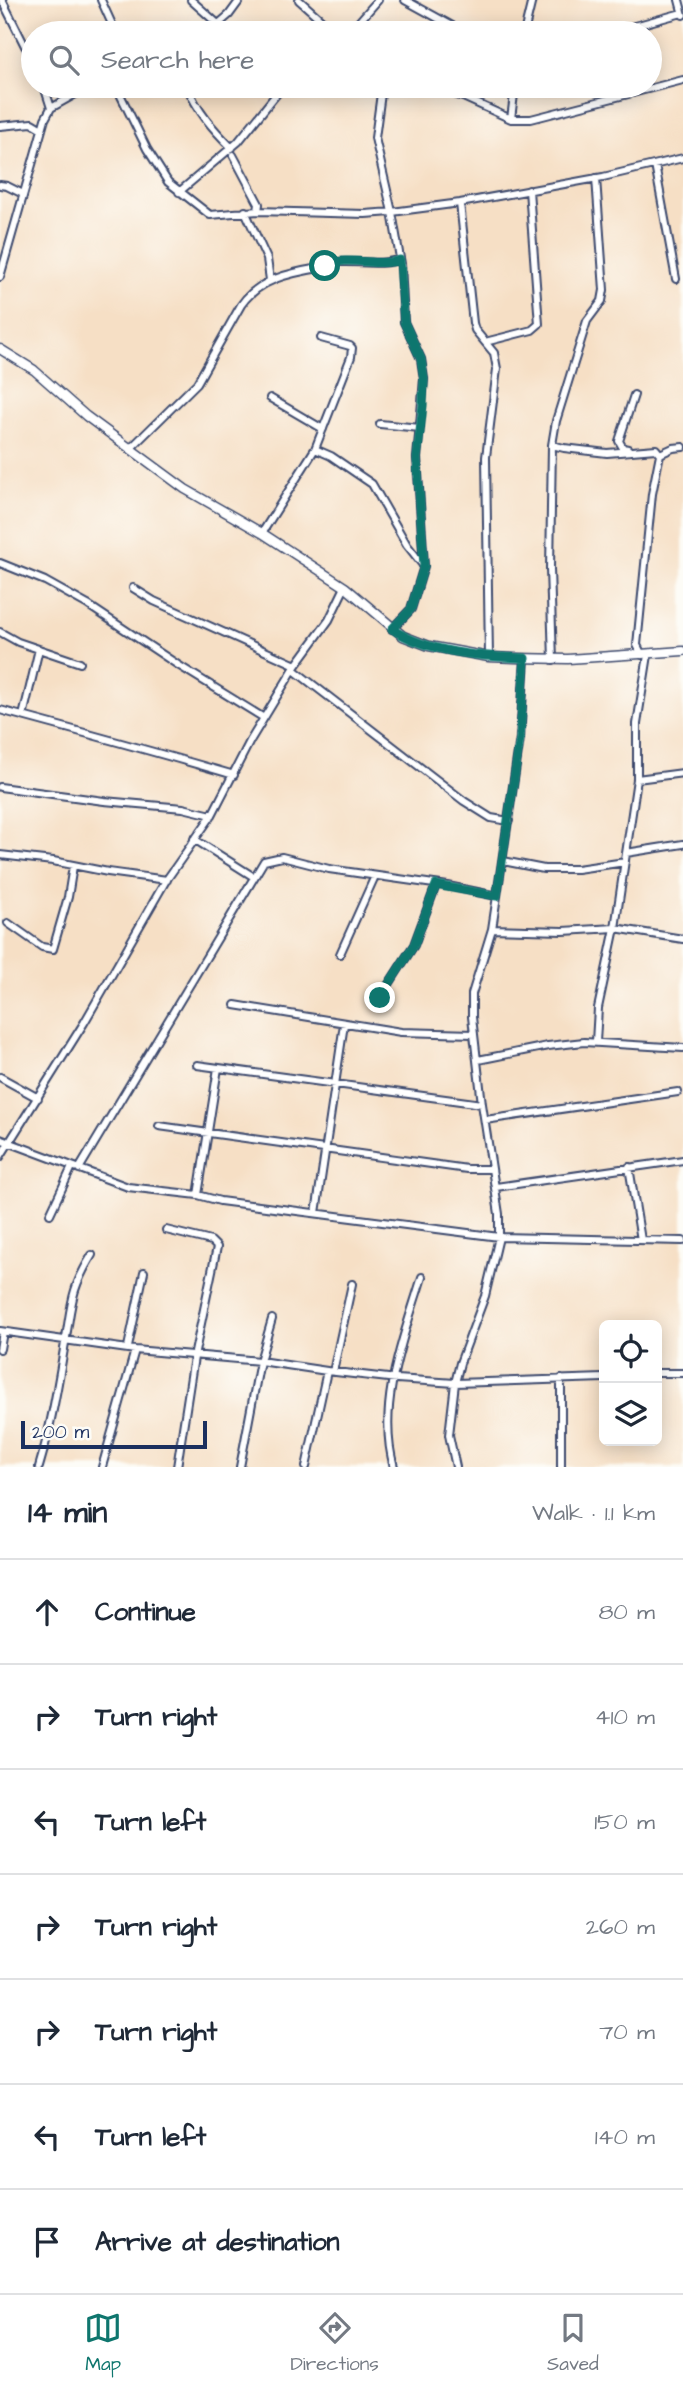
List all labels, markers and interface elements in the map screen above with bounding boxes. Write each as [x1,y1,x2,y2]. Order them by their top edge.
search box [21,21,662,98]
icon: search [45,41,83,79]
text: Search here [101,42,254,78]
route start [309,250,340,281]
route end [364,982,395,1013]
map controls [599,1320,662,1446]
button: locate [599,1320,662,1383]
button: layers [599,1383,662,1446]
scale bar [21,1418,206,1450]
text: 200 m [32,1419,89,1446]
text: 14 min [28,1492,107,1534]
text: Walk · 1.1 km [532,1497,655,1529]
icon: ahead [28,1593,66,1631]
text: Continue [95,1594,196,1630]
text: 80 m [598,1596,655,1628]
icon: right [28,1698,66,1736]
text: Turn right [95,1699,217,1735]
text: 410 m [595,1701,655,1733]
icon: left [28,1803,66,1841]
text: Turn left [95,1804,206,1840]
text: 150 m [594,1806,655,1838]
icon: right [28,1908,66,1946]
text: Turn right [95,1909,217,1945]
text: 260 m [586,1911,655,1943]
icon: right [28,2013,66,2051]
text: Turn right [95,2014,217,2050]
text: 70 m [599,2016,655,2048]
icon: left [28,2118,66,2156]
text: Turn left [95,2119,206,2155]
text: 140 m [595,2121,655,2153]
icon: arrive [28,2223,66,2261]
text: Arrive at destination [95,2224,340,2260]
tab: Map [84,2309,122,2378]
tab: Directions [290,2309,379,2378]
tab: Saved [547,2309,599,2378]

